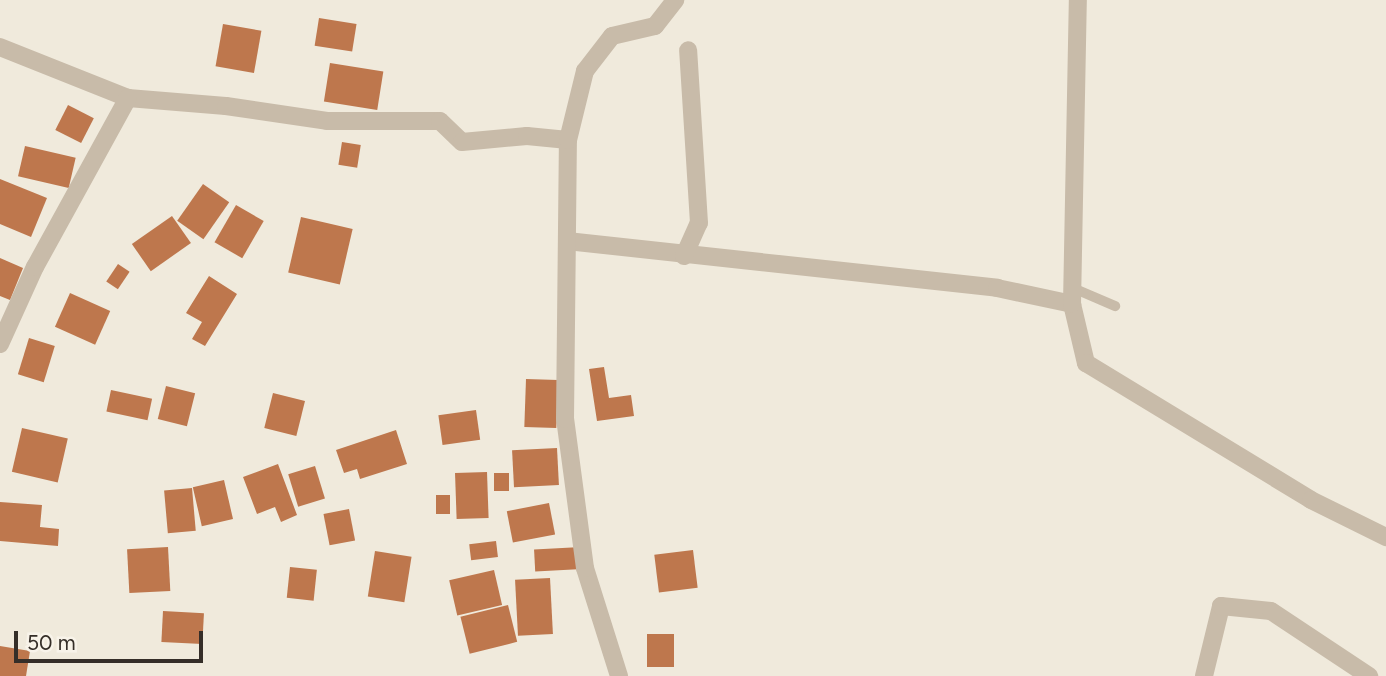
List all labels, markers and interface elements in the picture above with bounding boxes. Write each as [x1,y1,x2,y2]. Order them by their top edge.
scale bar [18,616,206,660]
text: 50 m [27,630,76,655]

